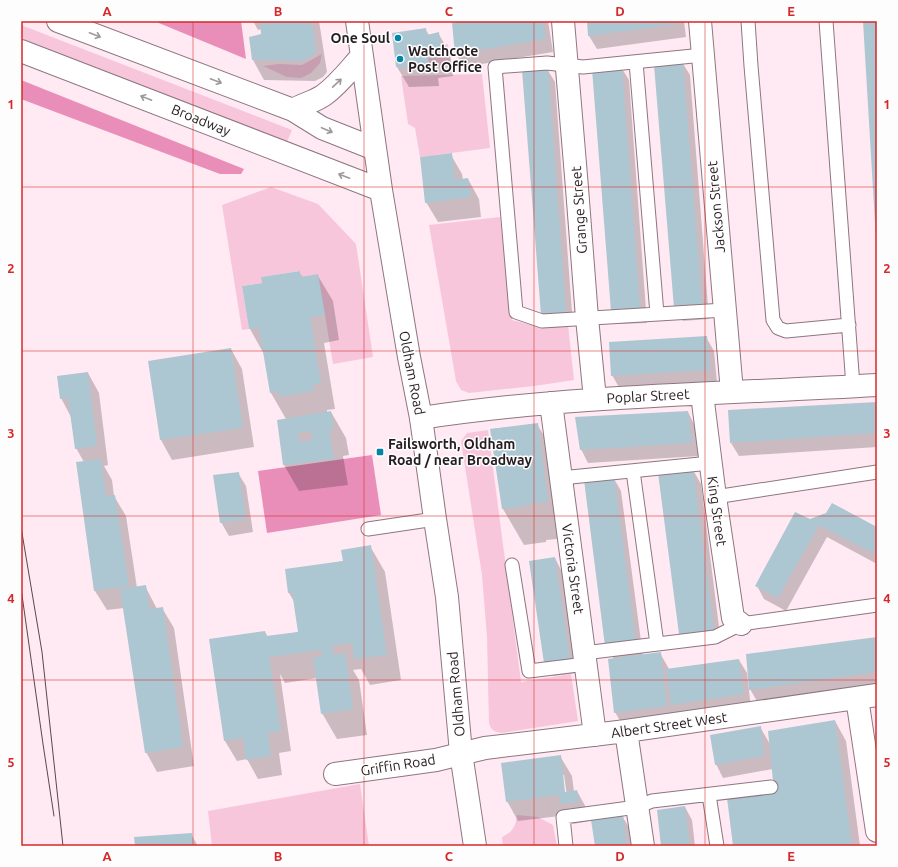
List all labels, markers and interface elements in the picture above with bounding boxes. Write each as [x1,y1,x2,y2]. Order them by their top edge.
text: A [102,4,112,18]
text: B [274,4,283,18]
text: C [445,4,454,18]
text: D [615,4,625,18]
text: E [787,4,795,18]
place label: One Soul [331,30,390,46]
one-way arrow [88,31,100,39]
marker: One Soul [393,33,403,43]
place label: Watchcote Post Office [408,43,482,75]
marker: Watchcote Post Office [395,54,405,64]
one-way arrow [210,78,222,86]
one-way arrow [332,78,342,88]
one-way arrow [141,94,153,102]
text: 1 [7,97,15,111]
text: 1 [883,97,891,111]
street label: Broadway [169,101,233,139]
one-way arrow [320,126,332,134]
street label: Jackson Street [704,160,728,254]
street label: Grange Street [568,165,590,254]
one-way arrow [339,172,351,180]
text: 2 [7,261,15,275]
text: 2 [883,261,891,275]
street label: Oldham Road [396,330,428,416]
street label: Poplar Street [606,386,690,406]
text: 3 [7,426,15,440]
text: 3 [883,426,891,440]
place label: Failsworth, Oldham Road / near Broadway [388,436,532,468]
marker: Failsworth, Oldham Road / near Broadway [375,447,385,457]
street label: King Street [704,475,730,548]
street label: Victoria Street [559,523,587,616]
text: 4 [7,591,15,605]
text: 4 [883,591,891,605]
street label: Oldham Road [444,651,468,737]
street label: Albert Street West [610,709,729,741]
street label: Griffin Road [359,751,437,779]
text: 5 [7,755,15,769]
text: 5 [883,755,891,769]
text: A [102,849,112,863]
text: B [274,849,283,863]
text: C [445,849,454,863]
text: D [615,849,625,863]
text: E [787,849,795,863]

